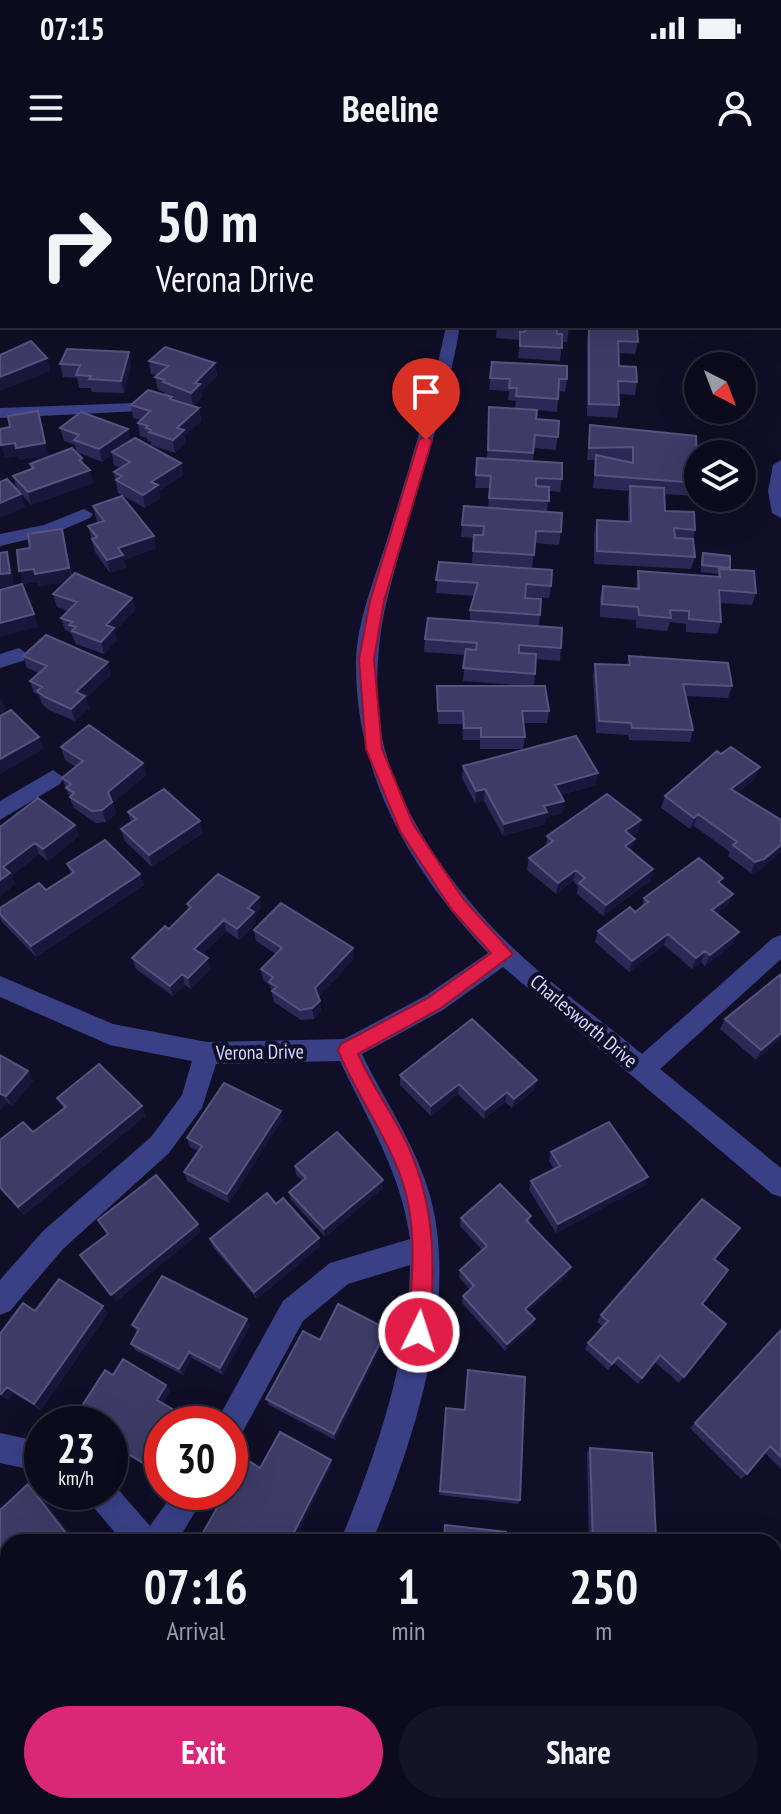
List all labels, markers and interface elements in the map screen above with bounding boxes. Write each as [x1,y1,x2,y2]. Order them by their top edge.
text: 07:15 [40,9,105,48]
text: Beeline [342,85,439,132]
icon: menu [24,86,68,130]
icon: person [713,86,757,130]
text: 50 m [156,185,258,257]
icon: right [24,192,128,296]
text: Verona Drive [156,255,314,302]
north arrow [684,352,756,424]
map controls [684,352,756,512]
pin [392,358,460,440]
icon: arrive [404,370,448,414]
button: layers [684,440,756,512]
street label: Charlesworth Drive [525,969,643,1073]
street label: Verona Drive [215,1038,304,1066]
position arrow [377,1290,461,1374]
speed limit sign: 30 [144,1406,248,1510]
text: 23 [57,1422,95,1474]
text: km/h [58,1465,94,1491]
text: 07:16 [144,1555,248,1617]
text: 1 [397,1555,420,1617]
text: 250 [569,1555,638,1617]
text: Arrival [166,1614,225,1647]
text: min [391,1614,425,1647]
text: m [595,1614,612,1647]
button: Exit [24,1706,383,1798]
button: Share [399,1706,758,1798]

